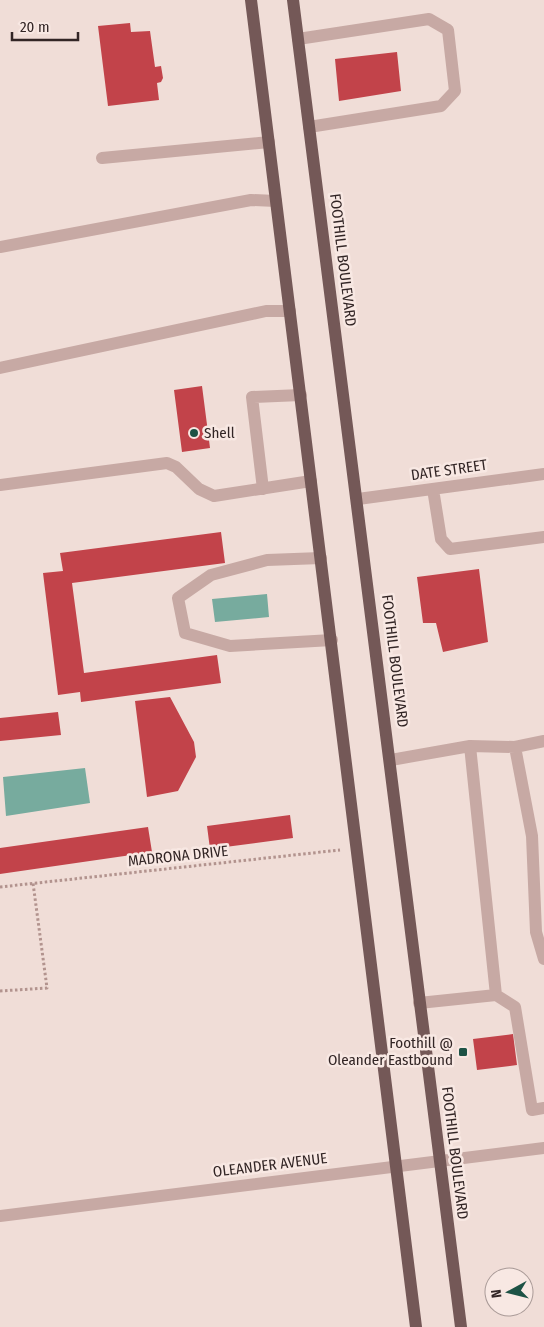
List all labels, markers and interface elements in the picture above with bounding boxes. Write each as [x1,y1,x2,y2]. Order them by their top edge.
scale bar [12,10,79,42]
text: 20 m [20,18,50,36]
street label: FOOTHILL BOULEVARD [326,193,360,327]
place label: Shell [204,424,235,442]
marker: Shell [188,427,200,439]
street label: DATE STREET [410,456,488,484]
street label: FOOTHILL BOULEVARD [378,594,412,728]
street label: MADRONA DRIVE [127,842,229,870]
place label: Foothill @ Oleander Eastbound [328,1034,453,1069]
marker: Foothill @ Oleander Eastbound [457,1046,469,1058]
street label: FOOTHILL BOULEVARD [438,1086,472,1220]
street label: OLEANDER AVENUE [212,1149,328,1181]
north arrow [484,1267,534,1317]
text: N [488,1288,506,1299]

